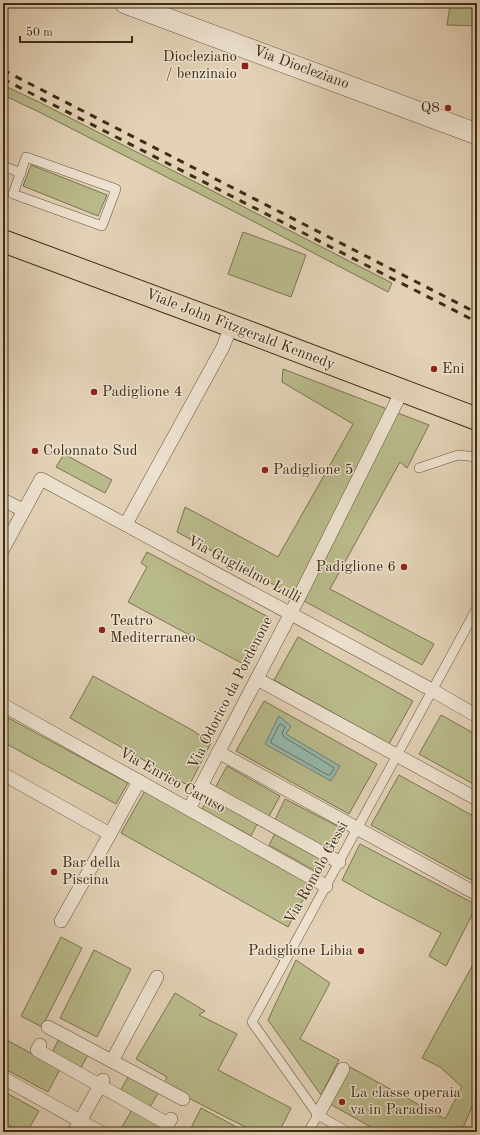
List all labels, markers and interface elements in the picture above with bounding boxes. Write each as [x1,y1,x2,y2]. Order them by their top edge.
scale bar [20,18,132,44]
text: 50 m [26,26,53,39]
street label: Via Diocleziano [251,44,351,92]
place label: Diocleziano / benzinaio [163,50,237,82]
marker: Diocleziano / benzinaio [240,61,250,71]
place label: Q8 [421,101,440,116]
marker: Q8 [443,103,453,113]
street label: Viale John Fitzgerald Kennedy [143,287,337,373]
place label: Eni [442,362,465,377]
marker: Eni [429,364,439,374]
place label: Padiglione 4 [102,385,182,400]
marker: Padiglione 4 [89,387,99,397]
place label: Colonnato Sud [43,444,138,459]
marker: Colonnato Sud [30,446,40,456]
place label: Padiglione 5 [273,463,353,478]
marker: Padiglione 5 [260,465,270,475]
street label: Via Guglielmo Lulli [185,534,303,606]
place label: Padiglione 6 [316,560,396,575]
marker: Padiglione 6 [399,562,409,572]
place label: Teatro Mediterraneo [110,614,196,646]
street label: Via Odorico da Pordenone [186,614,276,771]
marker: Teatro Mediterraneo [97,625,107,635]
street label: Via Enrico Caruso [116,746,228,816]
street label: Via Romolo Gessi [283,819,351,927]
place label: Bar della Piscina [62,856,121,888]
marker: Bar della Piscina [49,867,59,877]
place label: Padiglione Libia [248,944,354,959]
marker: Padiglione Libia [356,946,366,956]
place label: La classe operaia va in Paradiso [350,1086,462,1118]
marker: La classe operaia va in Paradiso [337,1097,347,1107]

